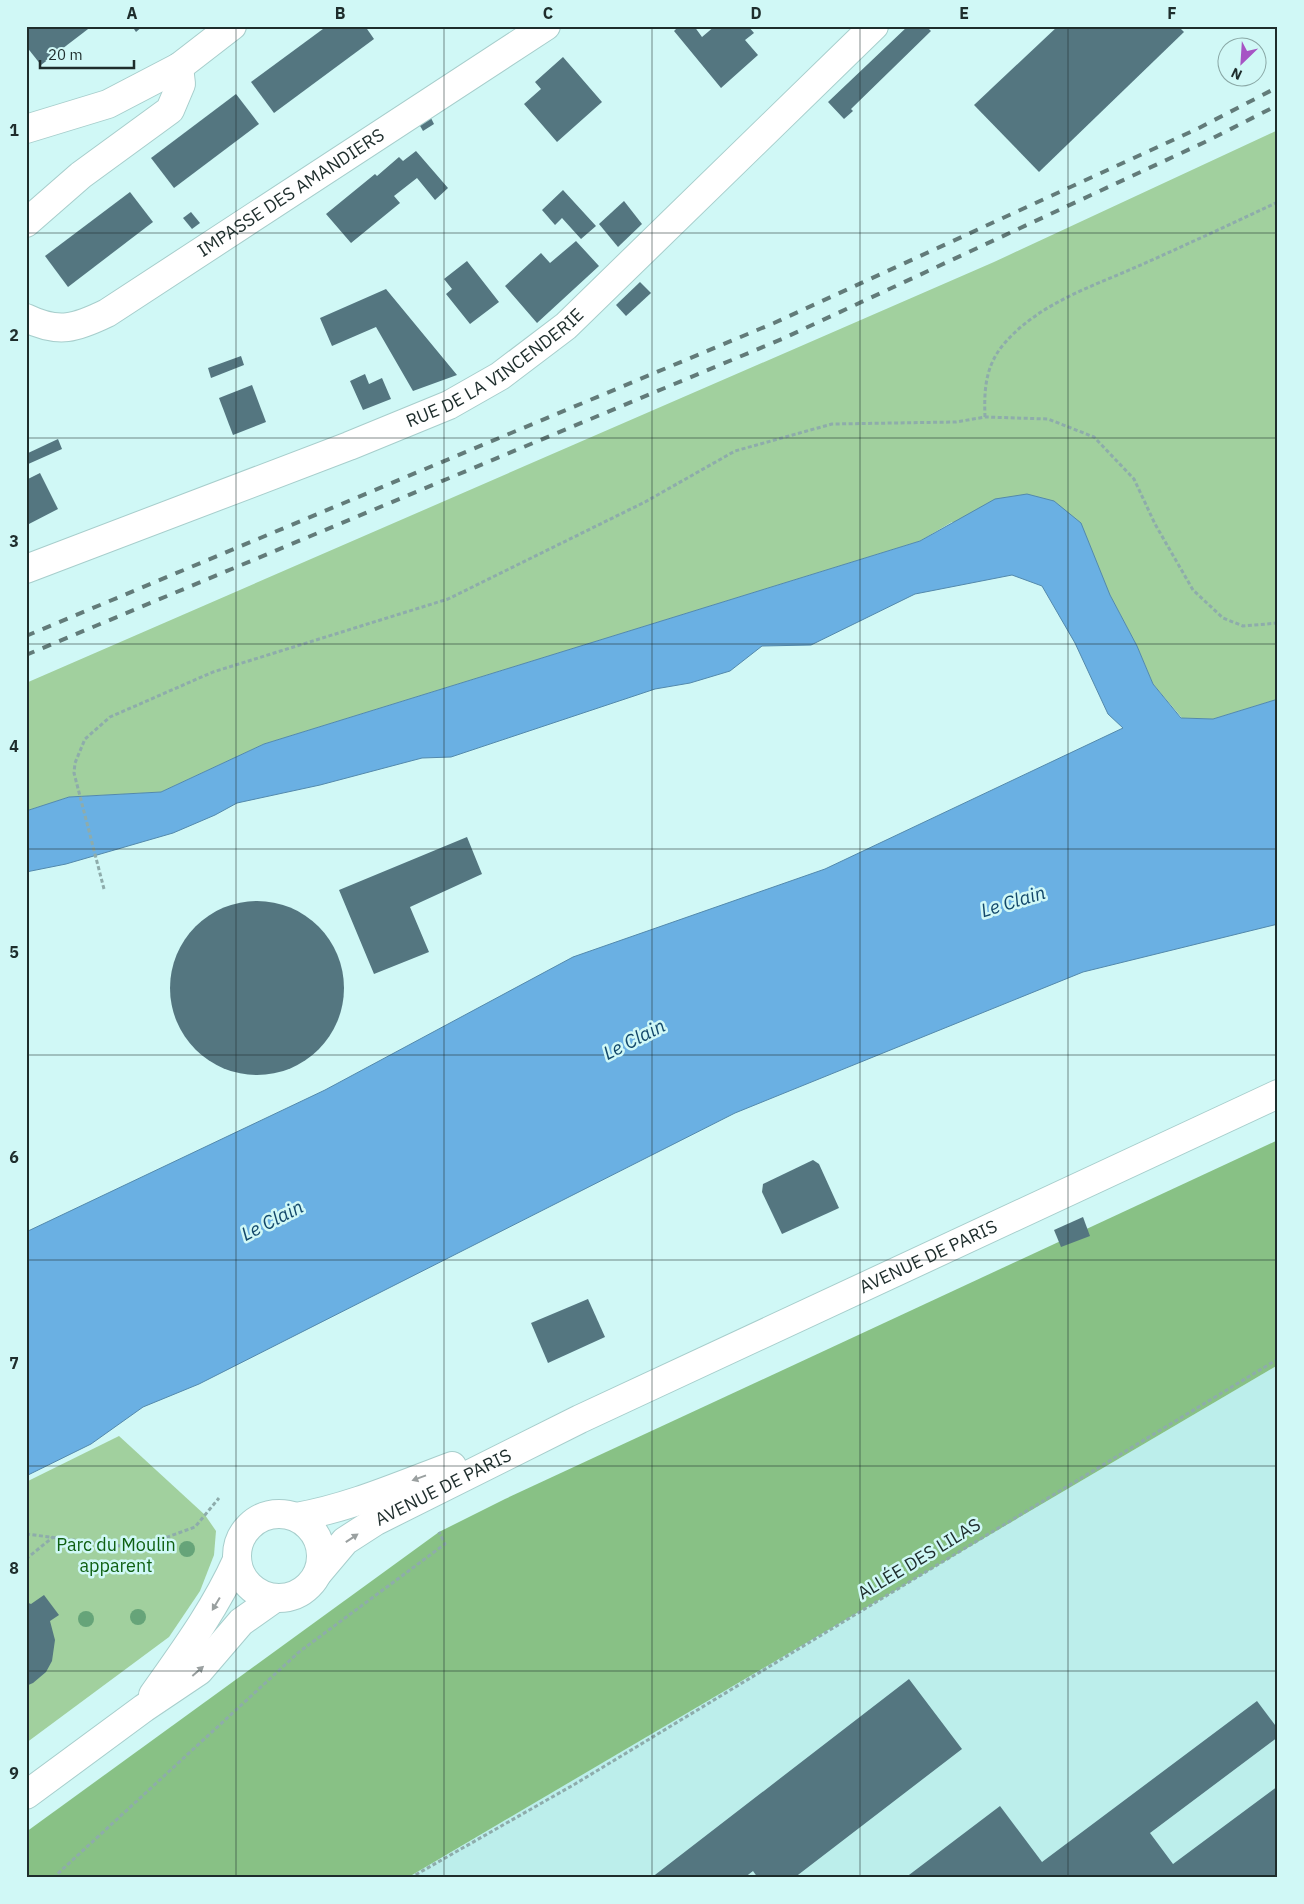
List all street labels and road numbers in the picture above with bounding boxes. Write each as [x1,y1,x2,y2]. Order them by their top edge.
street label: IMPASSE DES AMANDIERS [193,123,388,262]
street label: RUE DE LA VINCENDERIE [402,303,588,432]
street label: AVENUE DE PARIS [855,1214,1001,1298]
street label: AVENUE DE PARIS [371,1443,515,1531]
street label: ALLÉE DES LILAS [853,1513,985,1604]

